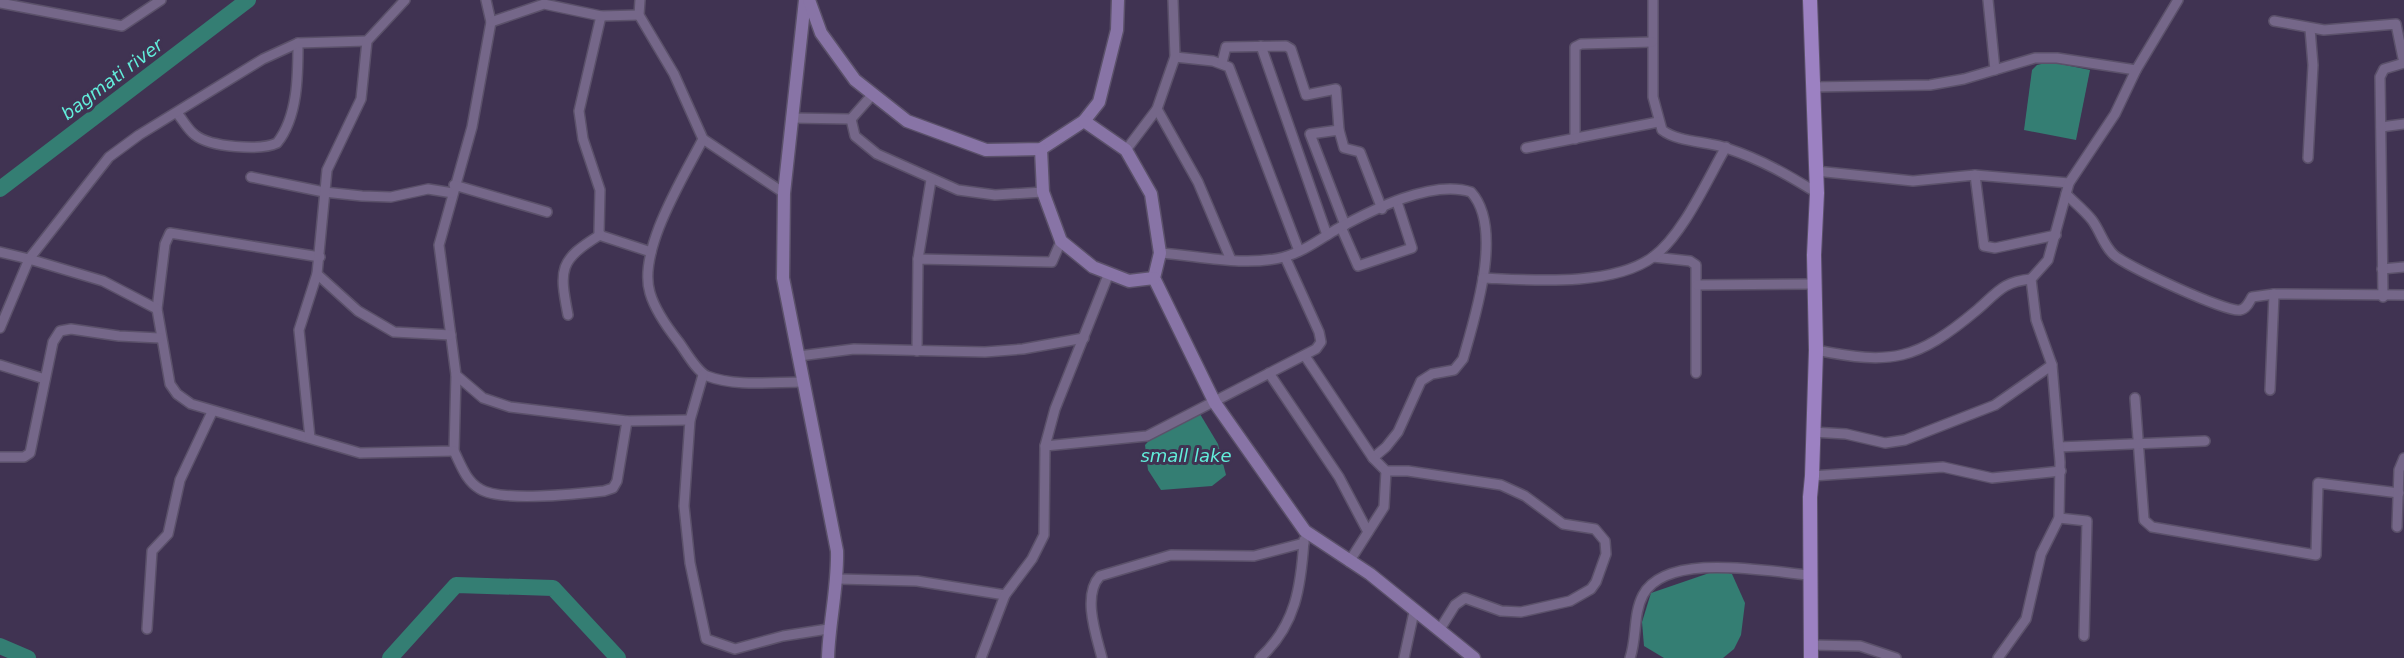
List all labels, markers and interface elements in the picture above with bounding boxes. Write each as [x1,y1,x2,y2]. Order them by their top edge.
water label: bagmati river [57,33,168,124]
water label: small lake [1140,445,1232,466]

